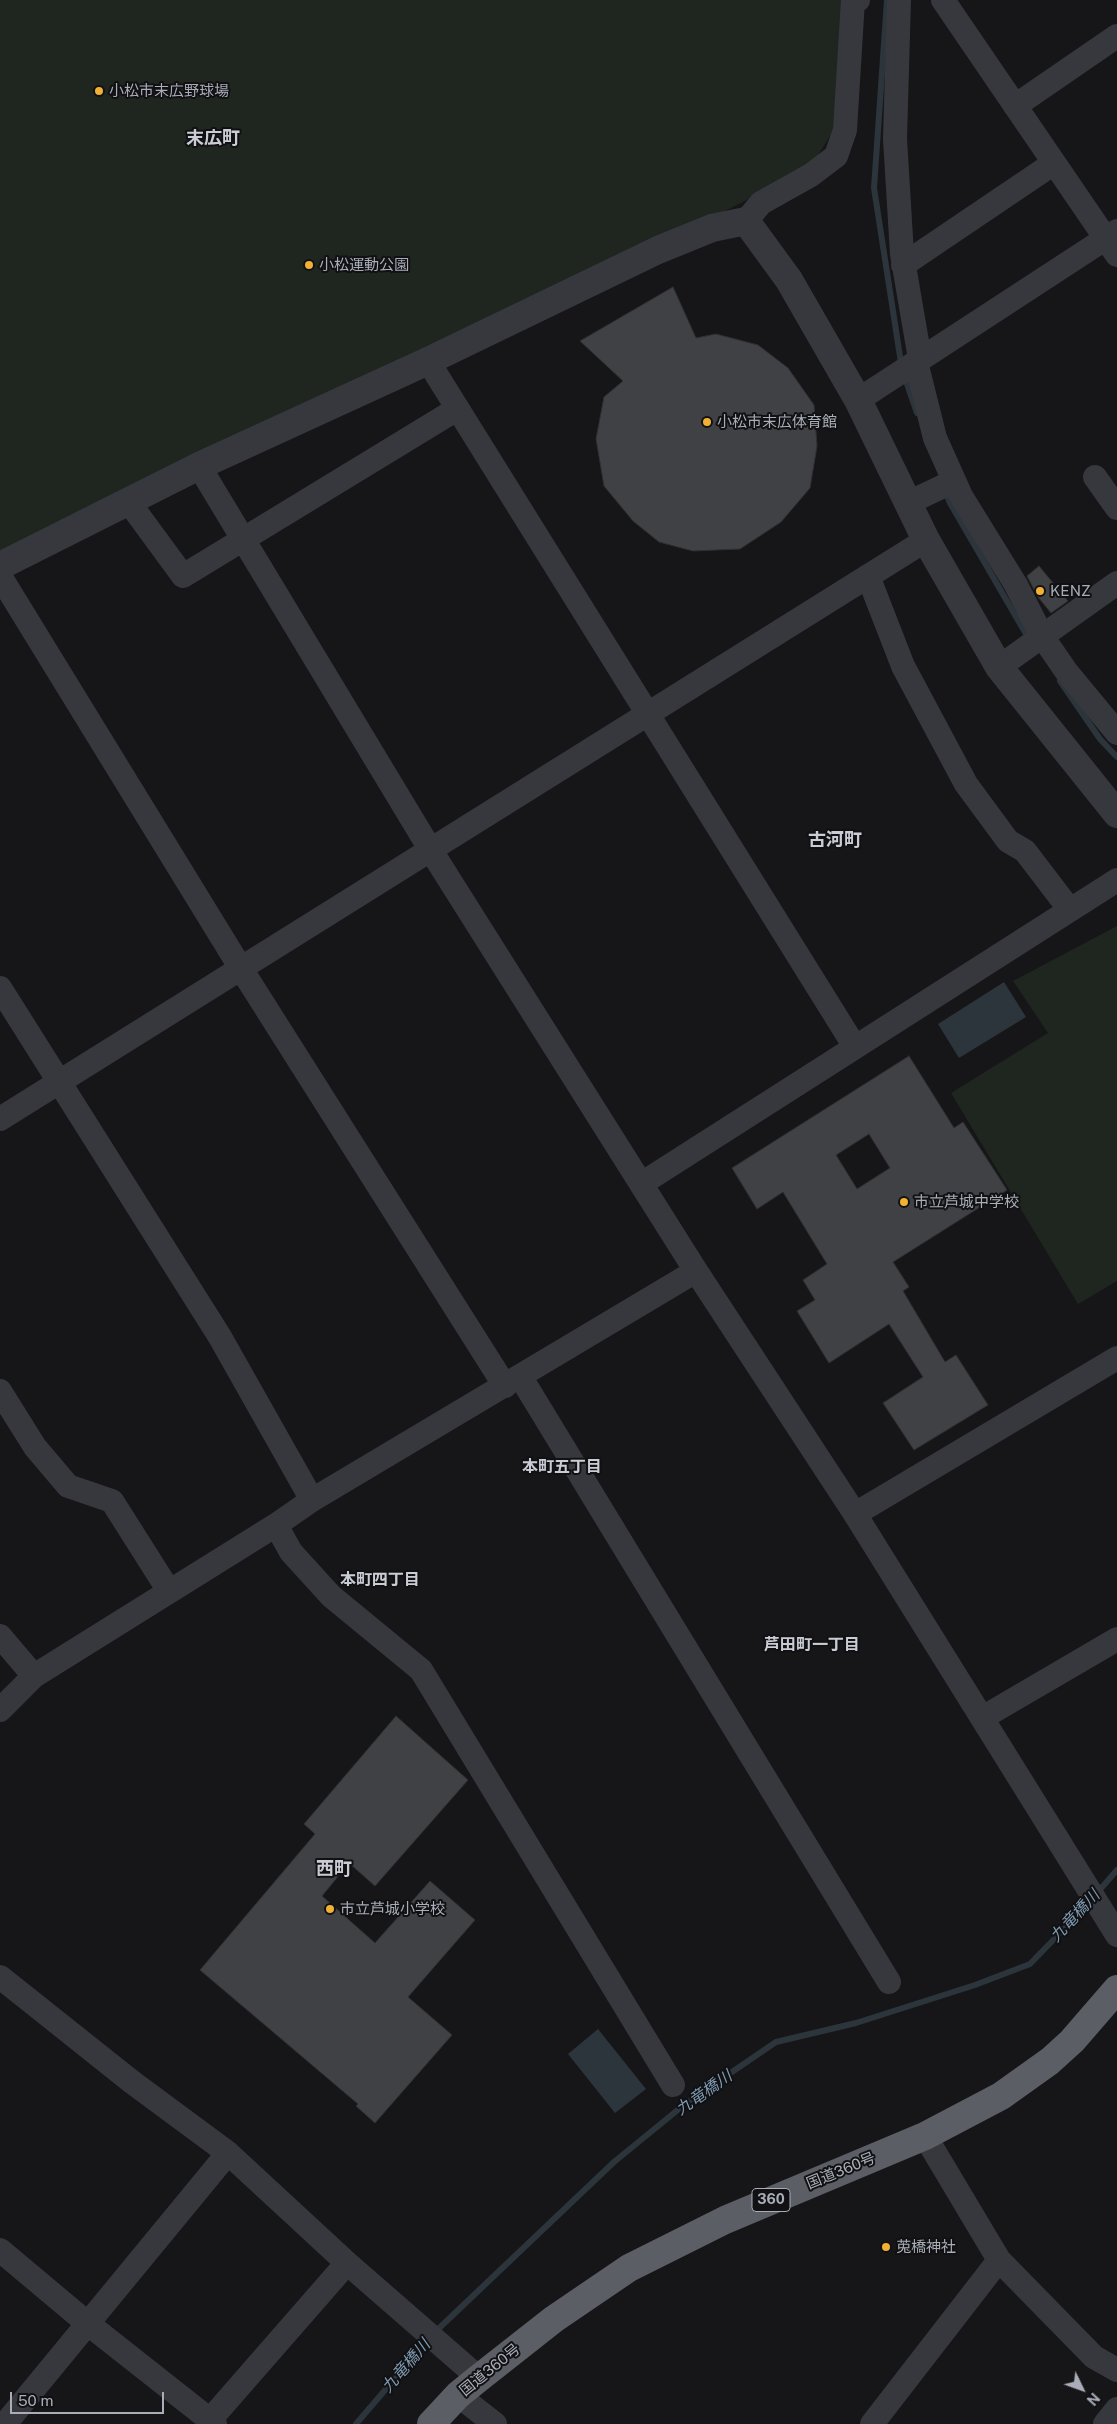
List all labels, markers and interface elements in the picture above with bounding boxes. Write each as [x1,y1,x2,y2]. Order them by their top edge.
place label: 小松市末広野球場 [109,82,229,100]
marker: 小松市末広野球場 [93,85,105,97]
district label: 末広町 [186,127,240,149]
place label: 小松運動公園 [319,256,409,274]
marker: 小松運動公園 [303,259,315,271]
place label: 小松市末広体育館 [717,413,837,431]
marker: 小松市末広体育館 [701,416,713,428]
place label: KENZ [1050,582,1091,600]
marker: KENZ [1034,585,1046,597]
district label: 古河町 [808,829,862,851]
place label: 市立芦城中学校 [914,1193,1019,1211]
marker: 市立芦城中学校 [898,1196,910,1208]
district label: 本町五丁目 [522,1457,602,1477]
district label: 本町四丁目 [340,1570,420,1590]
district label: 芦田町一丁目 [764,1635,860,1655]
district label: 西町 [316,1858,352,1880]
water label: 九竜橋川 [1046,1886,1104,1946]
place label: 市立芦城小学校 [340,1900,445,1918]
marker: 市立芦城小学校 [324,1903,336,1915]
water label: 九竜橋川 [672,2067,736,2119]
street label: 国道360号 [804,2149,878,2193]
road number: 360 [752,2188,790,2212]
place label: 莵橋神社 [896,2238,956,2256]
marker: 莵橋神社 [880,2241,892,2253]
water label: 九竜橋川 [378,2336,434,2396]
street label: 国道360号 [456,2340,524,2400]
north arrow [1057,2364,1107,2414]
scale bar [12,2382,166,2414]
text: N [1084,2390,1103,2408]
text: 50 m [18,2392,53,2409]

